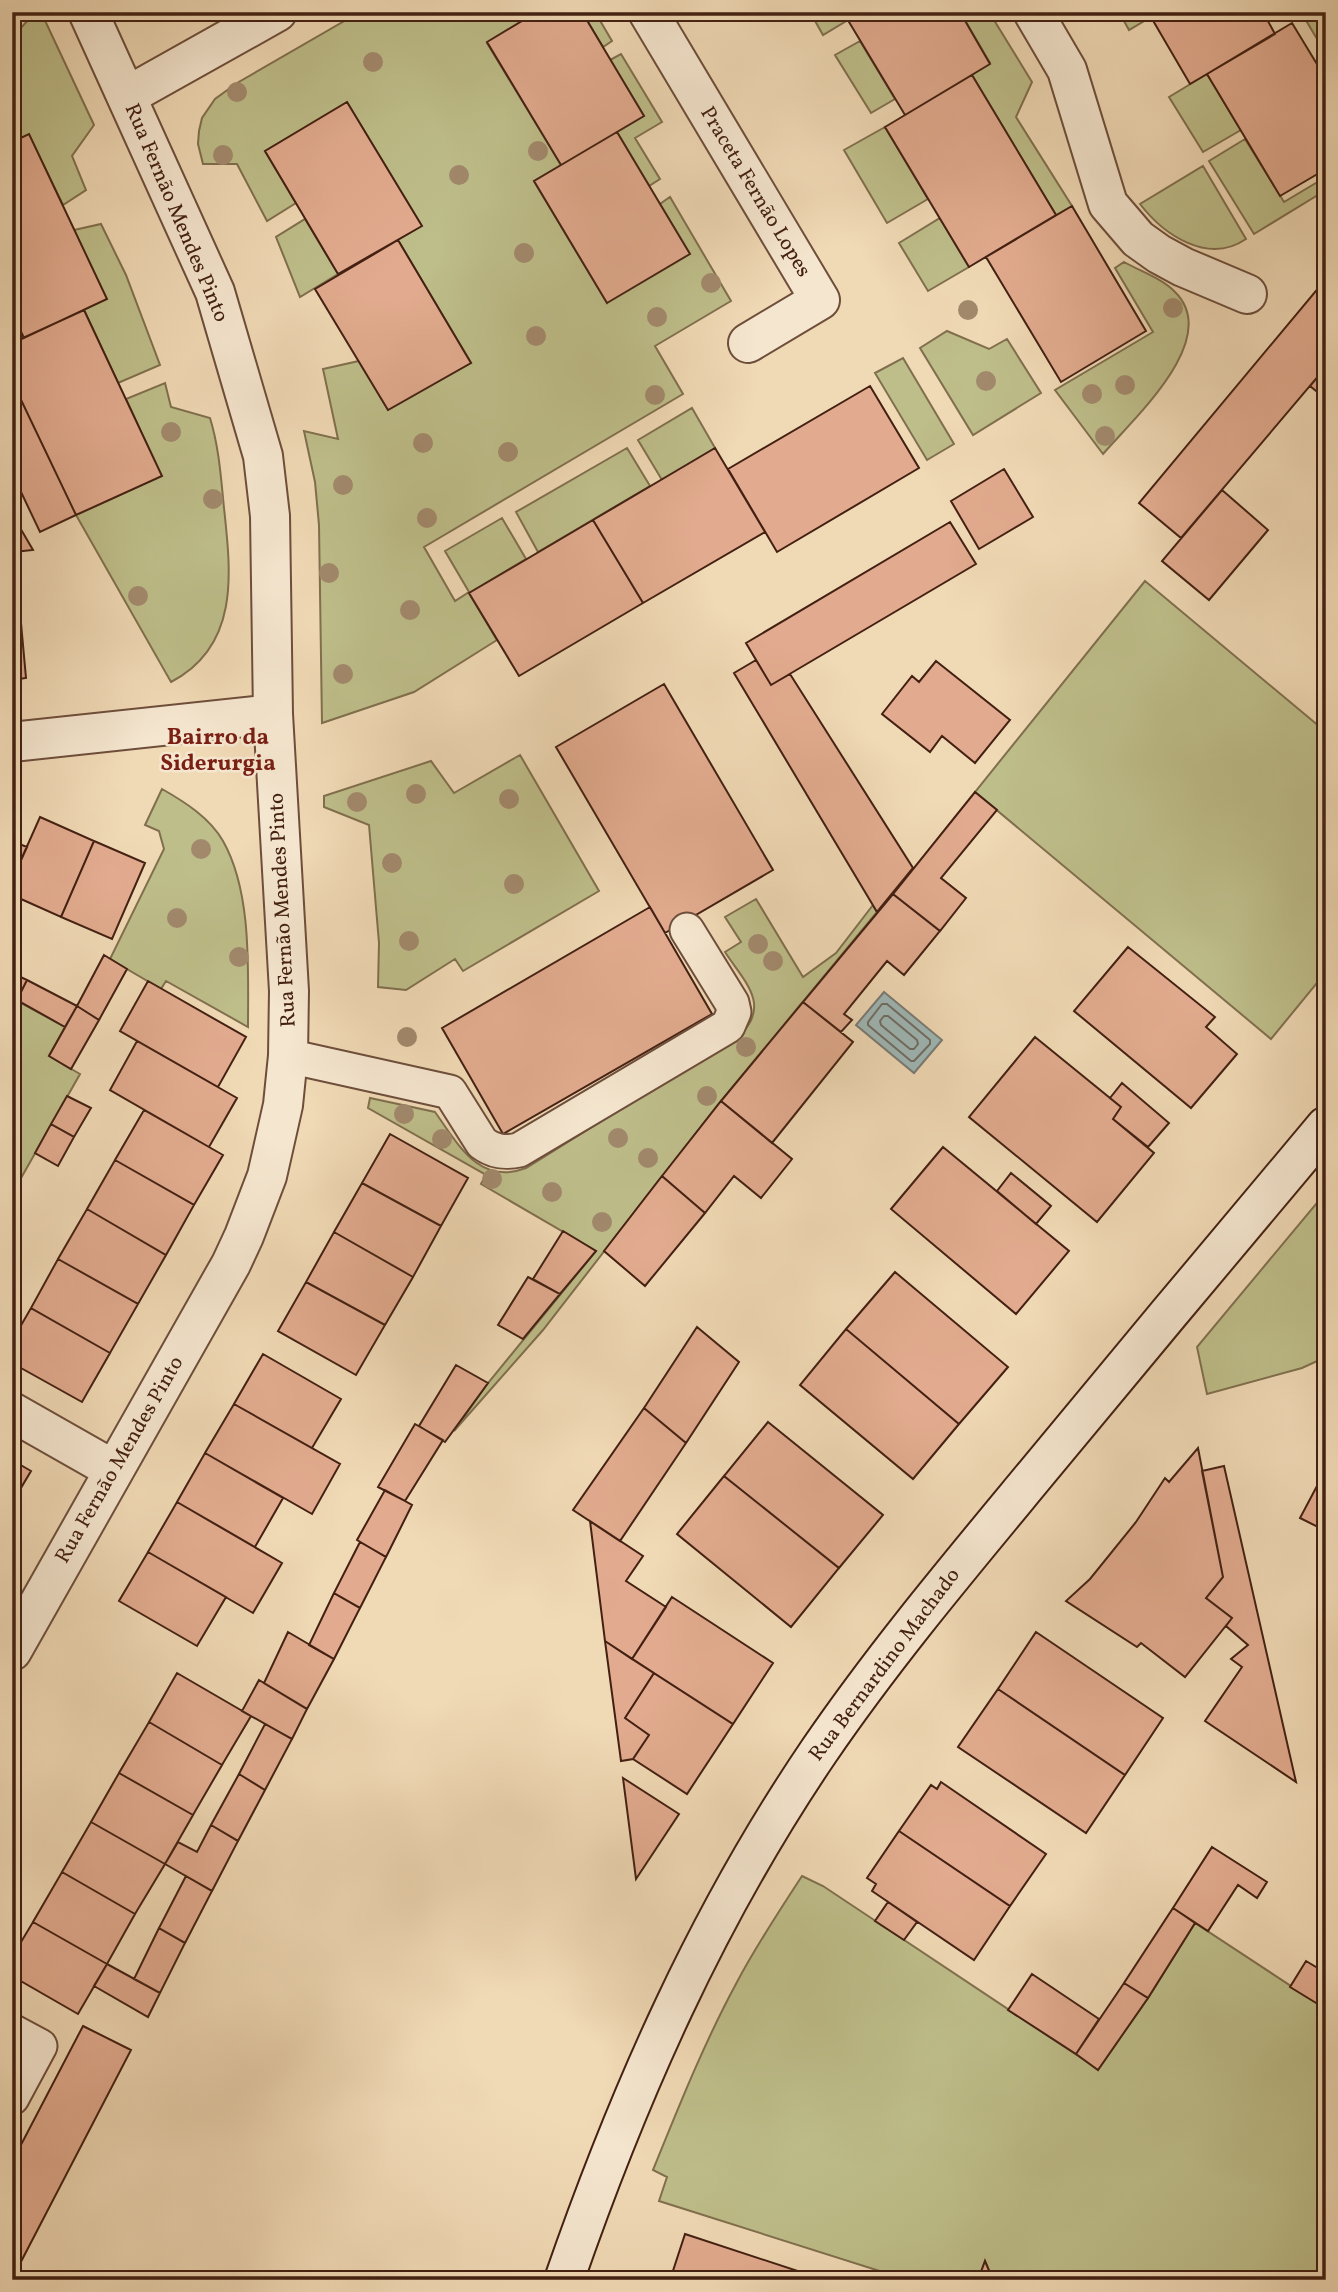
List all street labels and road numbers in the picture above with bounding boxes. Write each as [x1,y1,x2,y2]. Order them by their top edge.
street label: Rua Fernão Mendes Pinto [117,99,235,327]
street label: Praceta Fernão Lopes [692,101,818,283]
street label: Rua Fernão Mendes Pinto [262,792,304,1028]
street label: Rua Fernão Mendes Pinto [49,1351,191,1569]
street label: Rua Bernardino Machado [803,1562,967,1768]

